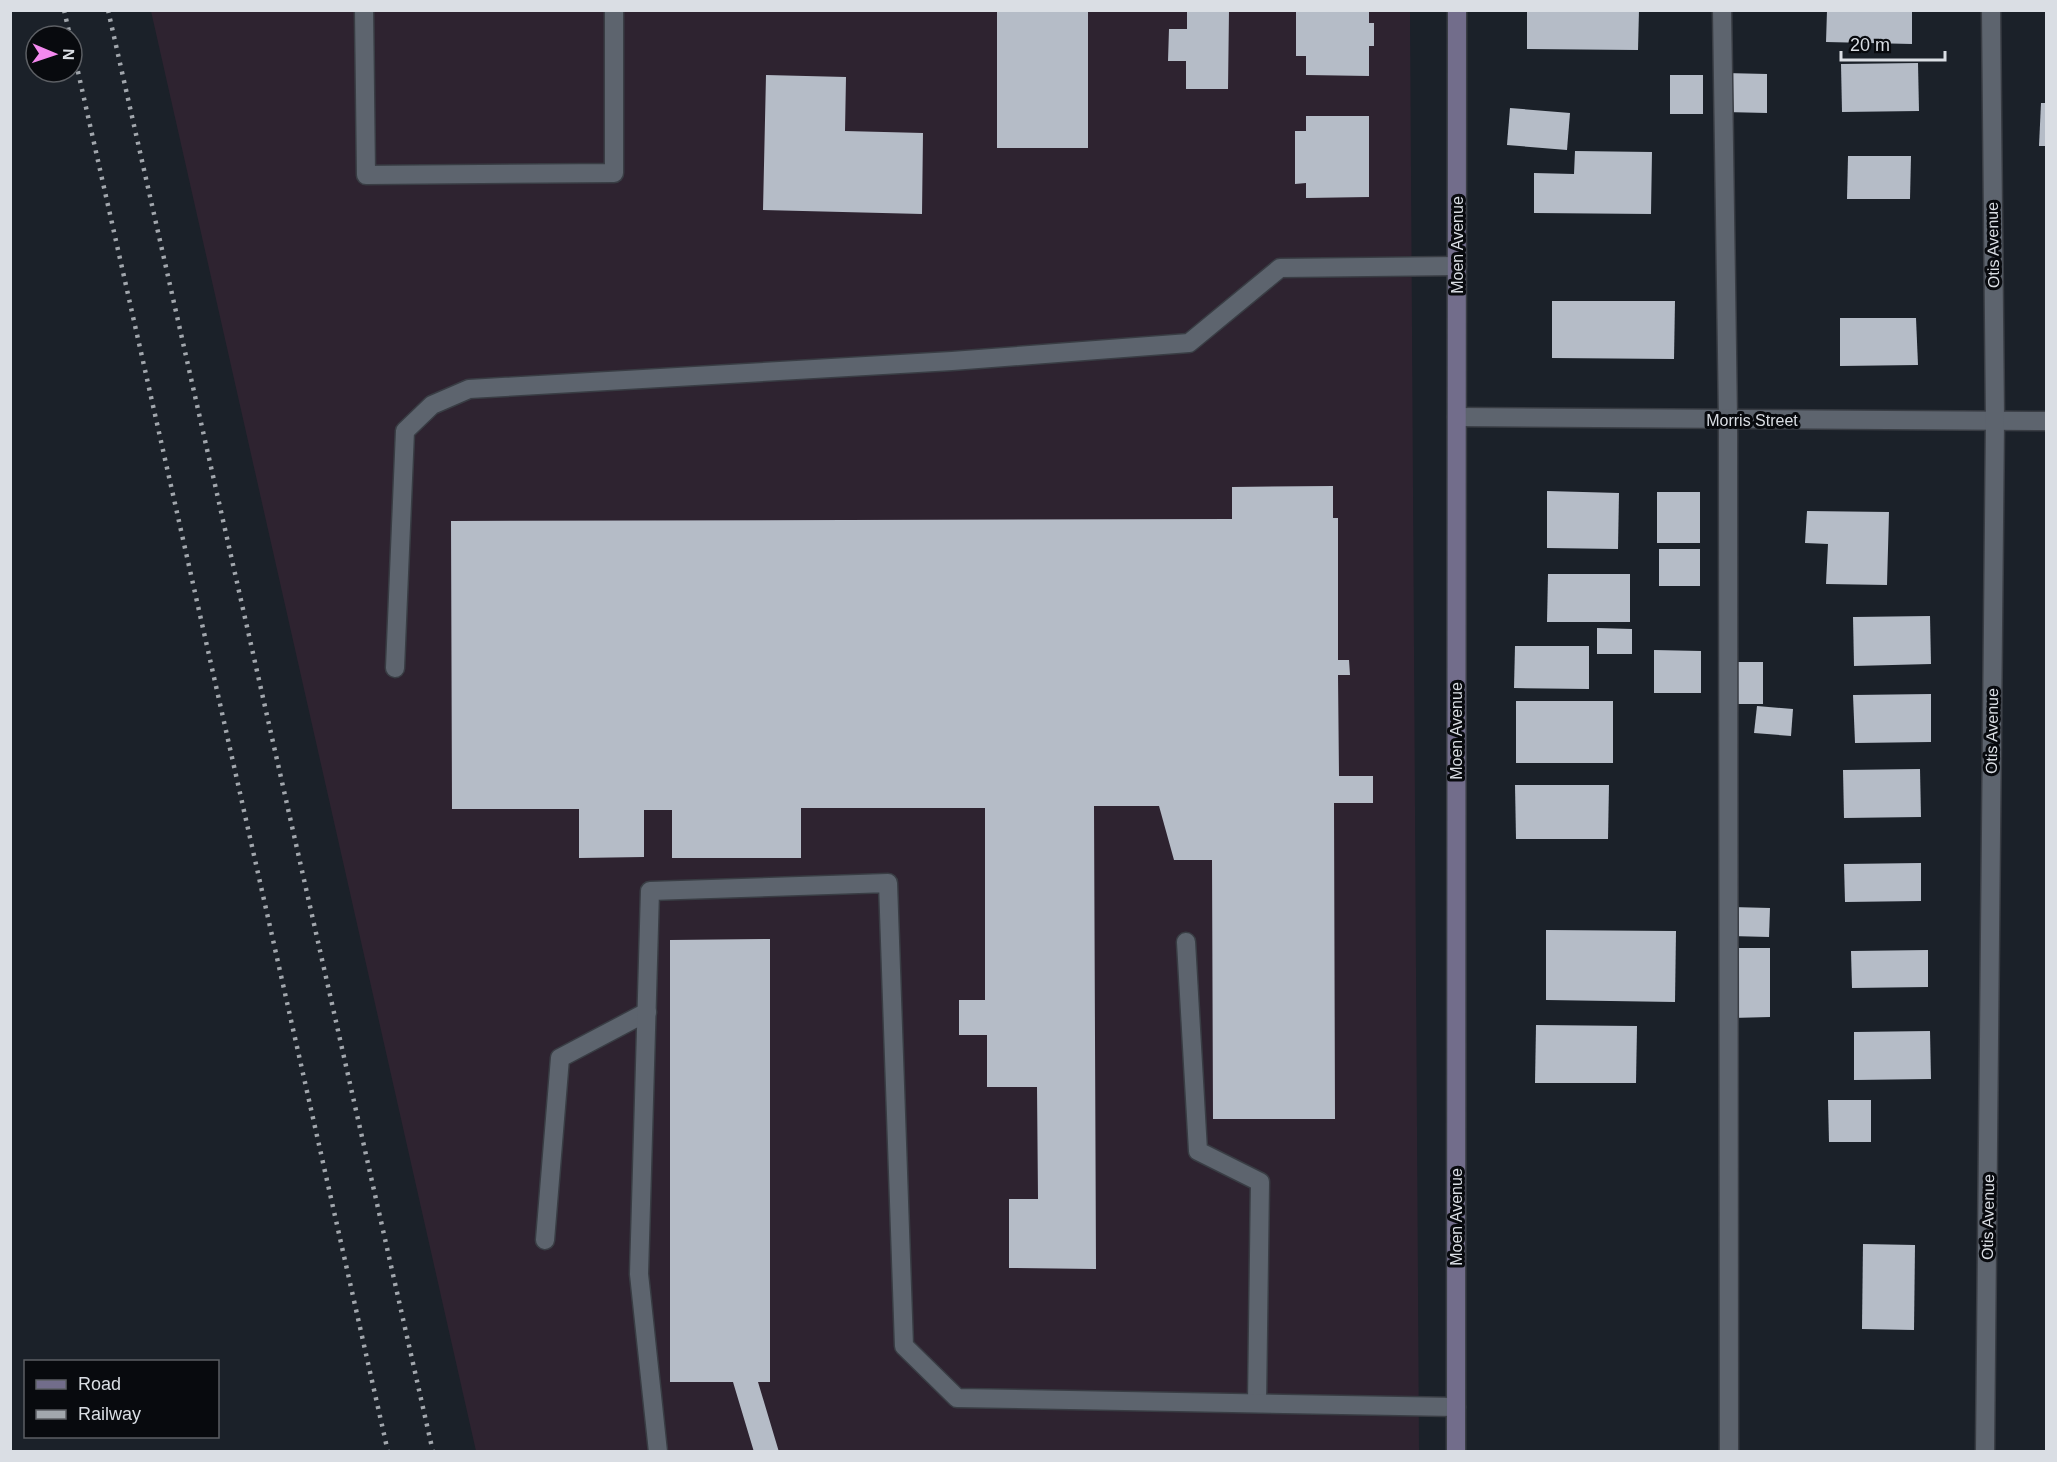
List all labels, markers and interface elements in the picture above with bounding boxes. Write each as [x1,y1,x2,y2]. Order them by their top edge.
north arrow [24,24,84,84]
scale bar [1841,24,1944,62]
text: 20 m [1850,35,1890,55]
text: N [60,48,77,61]
street label: Moen Avenue [1449,196,1466,294]
street label: Otis Avenue [1984,202,2002,288]
street label: Morris Street [1706,412,1798,429]
street label: Moen Avenue [1448,682,1465,780]
street label: Otis Avenue [1983,688,2001,774]
street label: Moen Avenue [1448,1168,1465,1266]
street label: Otis Avenue [1979,1174,1997,1260]
legend [24,1360,219,1438]
text: Road [78,1374,121,1394]
text: Railway [78,1404,141,1424]

